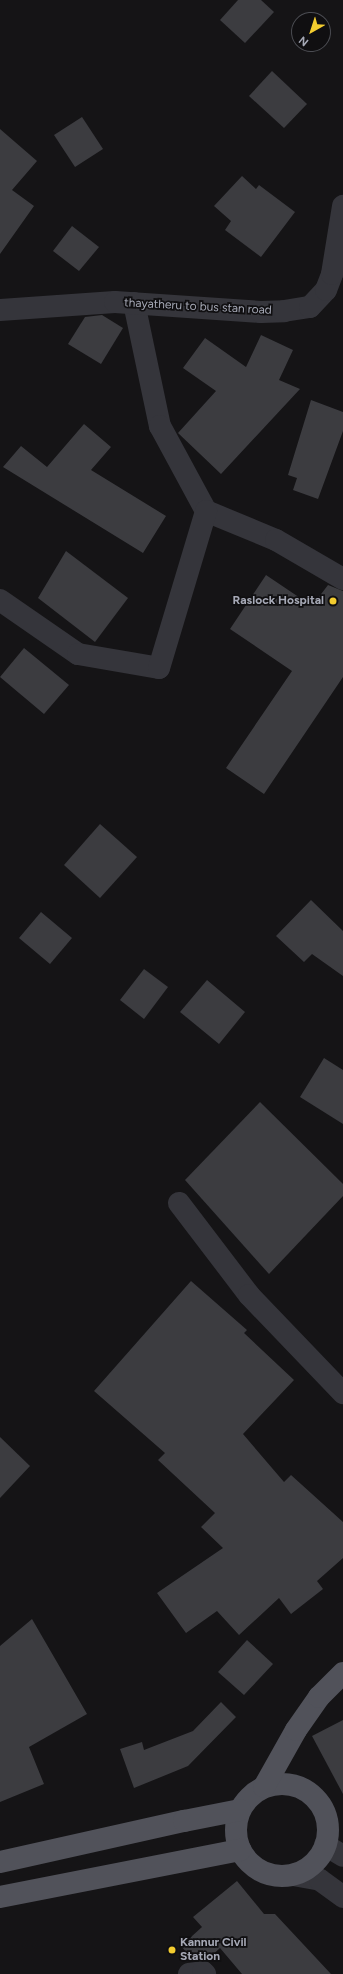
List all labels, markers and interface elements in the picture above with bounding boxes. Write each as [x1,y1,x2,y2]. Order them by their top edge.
north arrow [291,12,331,52]
text: N [296,33,311,49]
street label: thayatheru to bus stan road [124,296,272,318]
place label: Raslock Hospital [233,594,324,608]
marker: Raslock Hospital [327,595,339,607]
place label: Kannur Civil Station [180,1936,246,1964]
marker: Kannur Civil Station [167,1945,177,1955]

